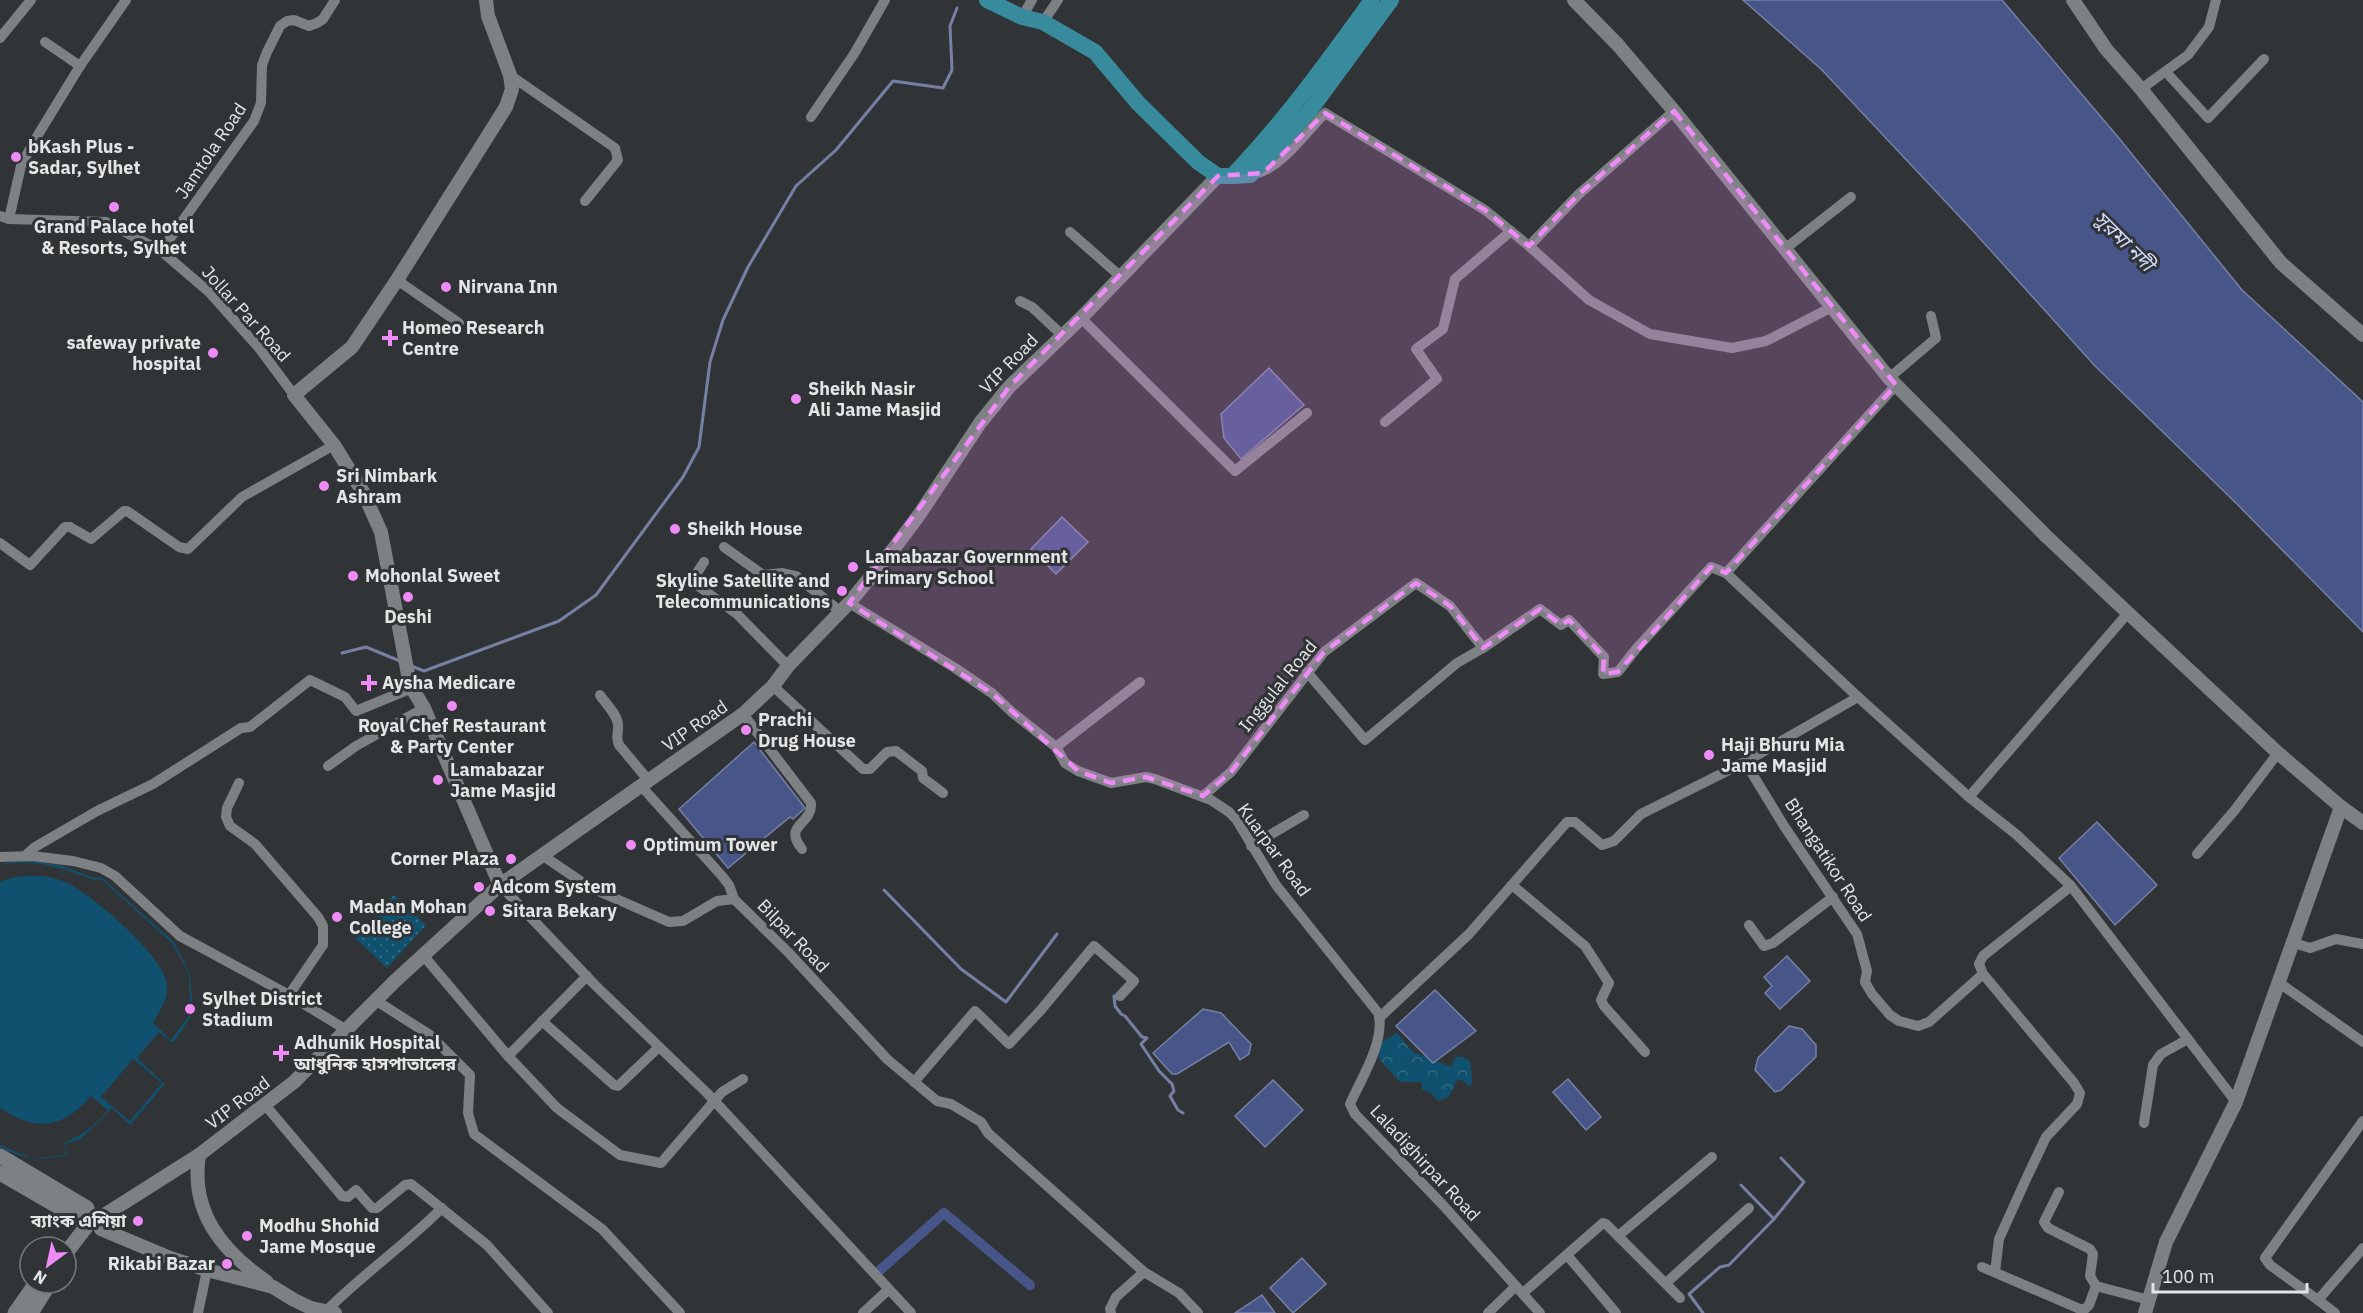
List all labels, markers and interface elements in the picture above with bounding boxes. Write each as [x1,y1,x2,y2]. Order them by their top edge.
street label: Jamtola Road [170,98,251,203]
place label: bKash Plus - Sadar, Sylhet [28,135,140,179]
marker: bKash Plus - Sadar, Sylhet [9,150,23,164]
marker: Grand Palace hotel & Resorts, Sylhet [107,200,121,214]
water label: সুরমা নদী [2088,205,2163,279]
place label: Grand Palace hotel & Resorts, Sylhet [34,215,195,259]
street label: Jollar Par Road [197,261,296,367]
place label: Nirvana Inn [458,275,558,298]
marker: Nirvana Inn [439,280,453,294]
place label: Homeo Research Centre [402,316,544,360]
street label: VIP Road [974,329,1043,399]
place label: safeway private hospital [66,331,202,375]
marker: Homeo Research Centre [383,331,397,345]
marker: safeway private hospital [206,346,220,360]
place label: Sheikh Nasir Ali Jame Masjid [808,377,941,421]
marker: Sheikh Nasir Ali Jame Masjid [789,392,803,406]
place label: Sri Nimbark Ashram [336,464,438,508]
marker: Sri Nimbark Ashram [317,479,331,493]
place label: Sheikh House [687,517,803,540]
marker: Sheikh House [668,522,682,536]
place label: Lamabazar Government Primary School [865,545,1068,589]
marker: Lamabazar Government Primary School [846,560,860,574]
place label: Mohonlal Sweet [365,564,500,587]
marker: Mohonlal Sweet [346,569,360,583]
place label: Skyline Satellite and Telecommunications [655,569,830,613]
marker: Skyline Satellite and Telecommunications [835,584,849,598]
marker: Deshi [401,590,415,604]
place label: Deshi [384,605,432,628]
street label: Inggulal Road [1234,635,1322,736]
place label: Aysha Medicare [382,671,516,694]
marker: Aysha Medicare [360,674,378,692]
street label: VIP Road [658,695,732,756]
marker: Royal Chef Restaurant & Party Center [445,699,459,713]
place label: Prachi Drug House [758,708,856,752]
place label: Royal Chef Restaurant & Party Center [358,714,546,758]
marker: Prachi Drug House [739,723,753,737]
place label: Haji Bhuru Mia Jame Masjid [1721,733,1845,777]
marker: Haji Bhuru Mia Jame Masjid [1702,748,1716,762]
place label: Lamabazar Jame Masjid [450,758,556,802]
marker: Lamabazar Jame Masjid [431,773,445,787]
street label: Bhangatikor Road [1780,793,1877,926]
street label: Kuarpar Road [1233,798,1316,901]
place label: Optimum Tower [643,833,778,856]
marker: Optimum Tower [624,838,638,852]
place label: Corner Plaza [390,847,499,870]
marker: Corner Plaza [504,852,518,866]
place label: Adcom System [491,875,617,898]
marker: Adcom System [472,880,486,894]
street label: Bilpar Road [753,894,834,977]
place label: Madan Mohan College [349,895,467,939]
place label: Sitara Bekary [502,899,617,922]
marker: Sitara Bekary [483,904,497,918]
marker: Madan Mohan College [330,910,344,924]
place label: Sylhet District Stadium [202,987,323,1031]
marker: Sylhet District Stadium [183,1002,197,1016]
place label: Adhunik Hospital আধুনিক হাসপাতালের [293,1031,457,1075]
marker: Adhunik Hospital আধুনিক হাসপাতালের [272,1044,290,1062]
street label: VIP Road [201,1071,274,1134]
street label: Laladighirpar Road [1365,1100,1485,1226]
place label: ব্যাংক এশিয়া [30,1209,127,1232]
marker: ব্যাংক এশিয়া [131,1214,145,1228]
place label: Modhu Shohid Jame Mosque [259,1214,379,1258]
marker: Modhu Shohid Jame Mosque [240,1229,254,1243]
north arrow [18,1235,78,1295]
place label: Rikabi Bazar [108,1252,215,1275]
scale bar [2153,1256,2308,1294]
marker: Rikabi Bazar [220,1257,234,1271]
text: 100 m [2162,1265,2214,1288]
text: N [30,1266,50,1289]

